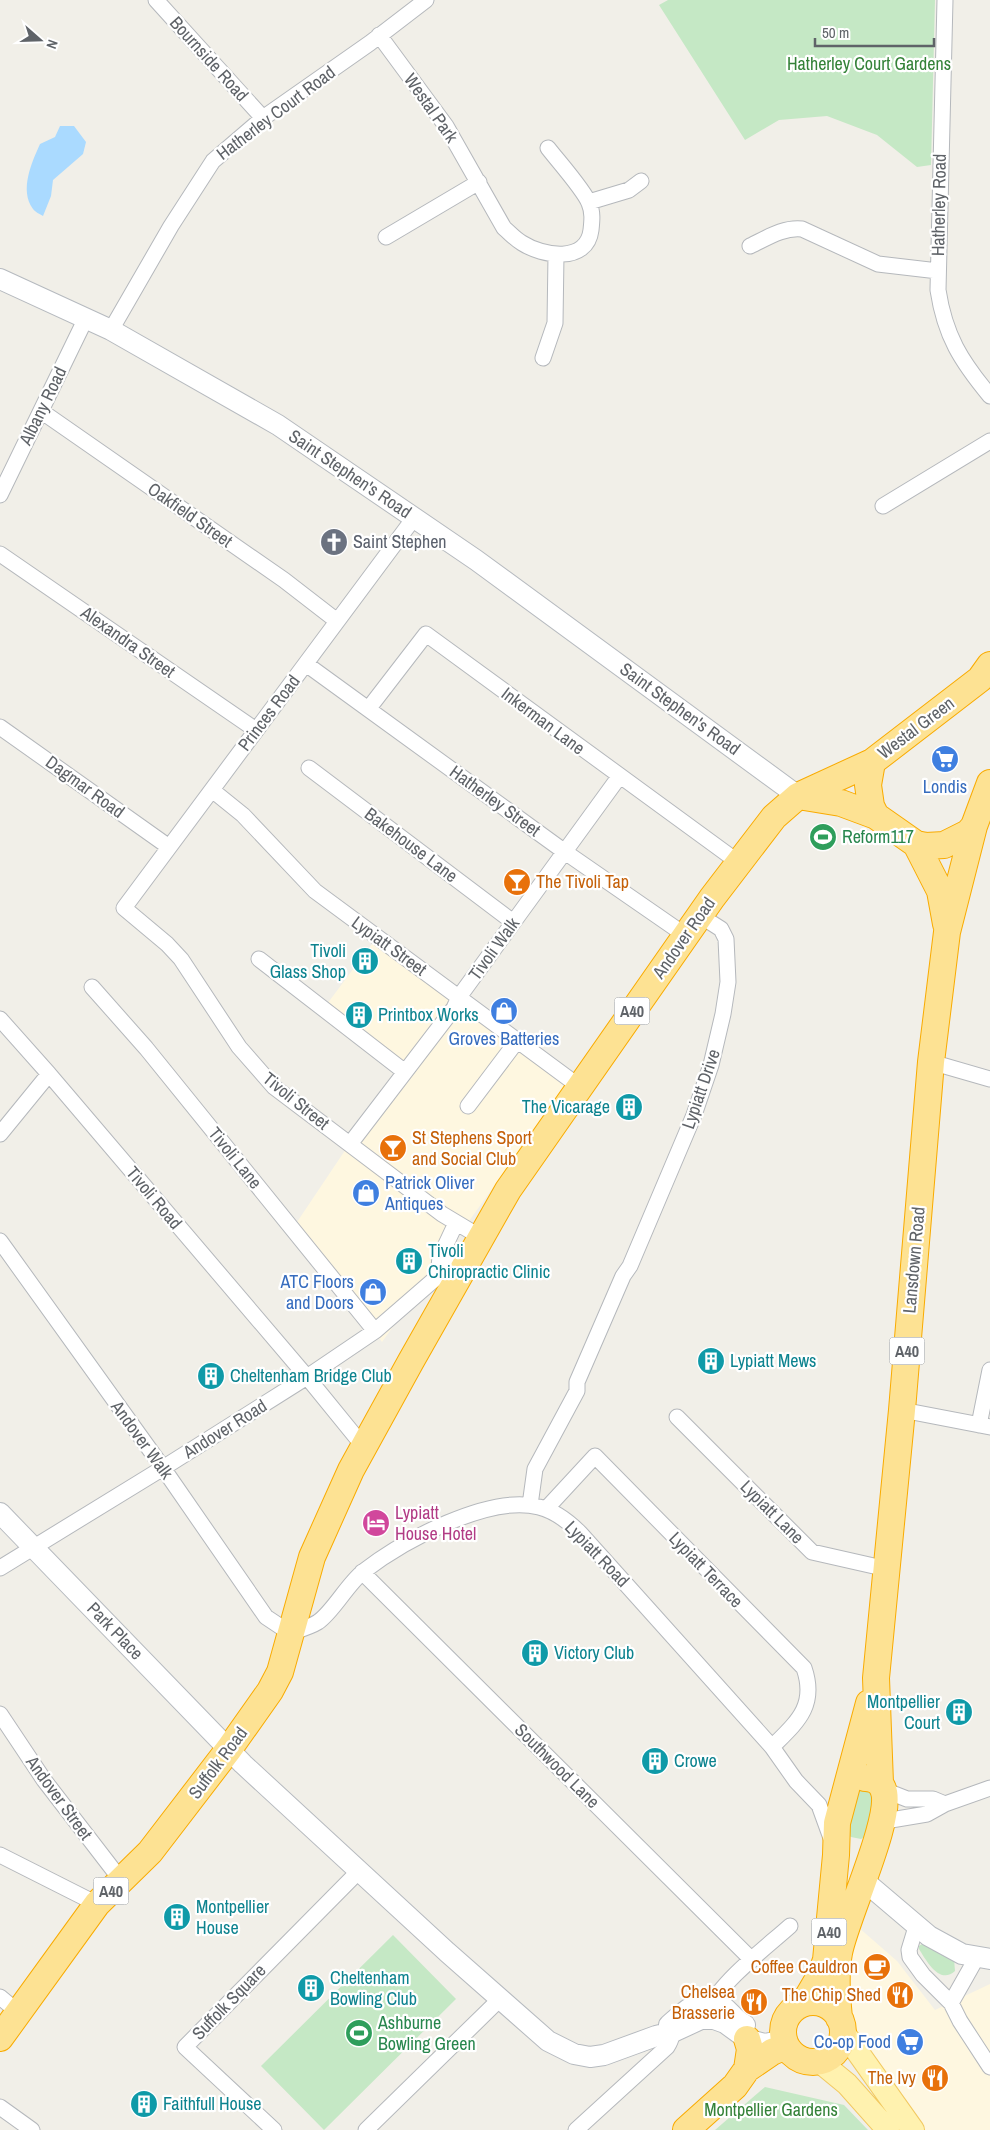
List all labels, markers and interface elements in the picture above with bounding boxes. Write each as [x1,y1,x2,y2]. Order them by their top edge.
street label: Bournside Road [164,11,254,107]
north arrow [15,15,65,65]
scale bar [815,15,934,47]
text: 50 m [822,22,849,43]
text: N [42,37,62,51]
park label: Hatherley Court Gardens [787,51,951,76]
street label: Hatherley Court Road [211,60,340,166]
street label: Westal Park [398,68,465,148]
street label: Hatherley Road [925,154,952,256]
street label: Albany Road [12,362,72,450]
street label: Saint Stephen's Road [284,423,417,524]
street label: Oakfield Street [143,476,238,553]
church icon: Saint Stephen [319,527,349,557]
place label: Saint Stephen [353,529,447,554]
street label: Alexandra Street [75,599,180,683]
street label: Saint Stephen's Road [615,656,746,761]
street label: Princes Road [232,669,305,756]
street label: Inkerman Lane [496,681,590,760]
street label: Westal Green [872,691,959,765]
supermarket icon: Londis [930,744,960,774]
street label: Dagmar Road [41,749,130,824]
street label: Hatherley Street [445,759,546,842]
place label: Londis [923,774,967,799]
street label: Bakehouse Lane [360,801,463,888]
sports icon: Reform117 [808,822,838,852]
place label: Reform117 [842,824,914,849]
bar icon: The Tivoli Tap [502,867,532,897]
place label: The Tivoli Tap [536,869,629,894]
street label: Andover Road [646,892,721,984]
street label: Lypiatt Street [347,910,432,981]
street label: Tivoli Walk [462,912,525,985]
place label: Tivoli Glass Shop [270,938,346,984]
building icon: Tivoli Glass Shop [350,946,380,976]
shop icon: Groves Batteries [489,996,519,1026]
road number: A40 [614,998,650,1024]
building icon: Printbox Works [344,1000,374,1030]
place label: Printbox Works [378,1002,479,1027]
place label: Groves Batteries [449,1026,559,1051]
street label: Lypiatt Drive [675,1045,726,1132]
street label: Tivoli Street [258,1066,335,1135]
building icon: The Vicarage [614,1092,644,1122]
place label: The Vicarage [522,1094,610,1119]
street label: Tivoli Lane [203,1122,268,1194]
place label: St Stephens Sport and Social Club [412,1125,532,1171]
bar icon: St Stephens Sport and Social Club [378,1133,408,1163]
street label: Tivoli Road [121,1161,188,1234]
place label: Patrick Oliver Antiques [384,1170,474,1216]
shop icon: Patrick Oliver Antiques [351,1178,381,1208]
street label: Lansdown Road [896,1206,931,1314]
place label: Tivoli Chiropractic Clinic [428,1238,550,1284]
building icon: Tivoli Chiropractic Clinic [394,1246,424,1276]
place label: ATC Floors and Doors [279,1269,354,1315]
shop icon: ATC Floors and Doors [358,1277,388,1307]
road number: A40 [890,1338,924,1364]
building icon: Lypiatt Mews [696,1346,726,1376]
place label: Lypiatt Mews [730,1348,816,1373]
building icon: Cheltenham Bridge Club [196,1361,226,1391]
place label: Cheltenham Bridge Club [230,1363,392,1388]
street label: Andover Road [177,1393,271,1465]
street label: Andover Walk [105,1395,180,1484]
street label: Lypiatt Lane [735,1474,810,1549]
place label: Lypiatt House Hotel [395,1500,476,1546]
hotel icon: Lypiatt House Hotel [361,1508,391,1538]
street label: Lypiatt Road [559,1515,635,1592]
street label: Lypiatt Terrace [664,1526,749,1613]
street label: Park Place [82,1596,149,1665]
building icon: Victory Club [520,1638,550,1668]
place label: Victory Club [554,1640,634,1665]
place label: Montpellier Court [867,1689,940,1735]
building icon: Montpellier Court [944,1697,974,1727]
street label: Southwood Lane [509,1718,605,1814]
street label: Suffolk Road [182,1722,253,1804]
building icon: Crowe [640,1746,670,1776]
place label: Crowe [674,1748,717,1773]
street label: Andover Street [20,1750,98,1845]
road number: A40 [94,1878,128,1904]
place label: Montpellier House [196,1894,269,1940]
building icon: Montpellier House [162,1902,192,1932]
road number: A40 [812,1918,846,1945]
cafe icon: Coffee Cauldron [862,1952,892,1982]
place label: Coffee Cauldron [751,1954,858,1979]
street label: Suffolk Square [186,1958,271,2045]
place label: Cheltenham Bowling Club [330,1965,417,2011]
building icon: Cheltenham Bowling Club [296,1973,326,2003]
place label: Chelsea Brasserie [672,1979,735,2025]
restaurant icon: The Chip Shed [885,1980,915,2010]
place label: The Chip Shed [782,1982,881,2007]
restaurant icon: Chelsea Brasserie [739,1987,769,2017]
place label: Ashburne Bowling Green [377,2010,476,2056]
sports icon: Ashburne Bowling Green [344,2018,374,2048]
supermarket icon: Co-op Food [895,2027,925,2057]
place label: Co-op Food [814,2029,891,2054]
restaurant icon: The Ivy [920,2063,950,2093]
place label: The Ivy [868,2065,917,2090]
building icon: Faithfull House [129,2089,159,2119]
place label: Faithfull House [163,2091,262,2116]
park label: Montpellier Gardens [704,2097,838,2122]

